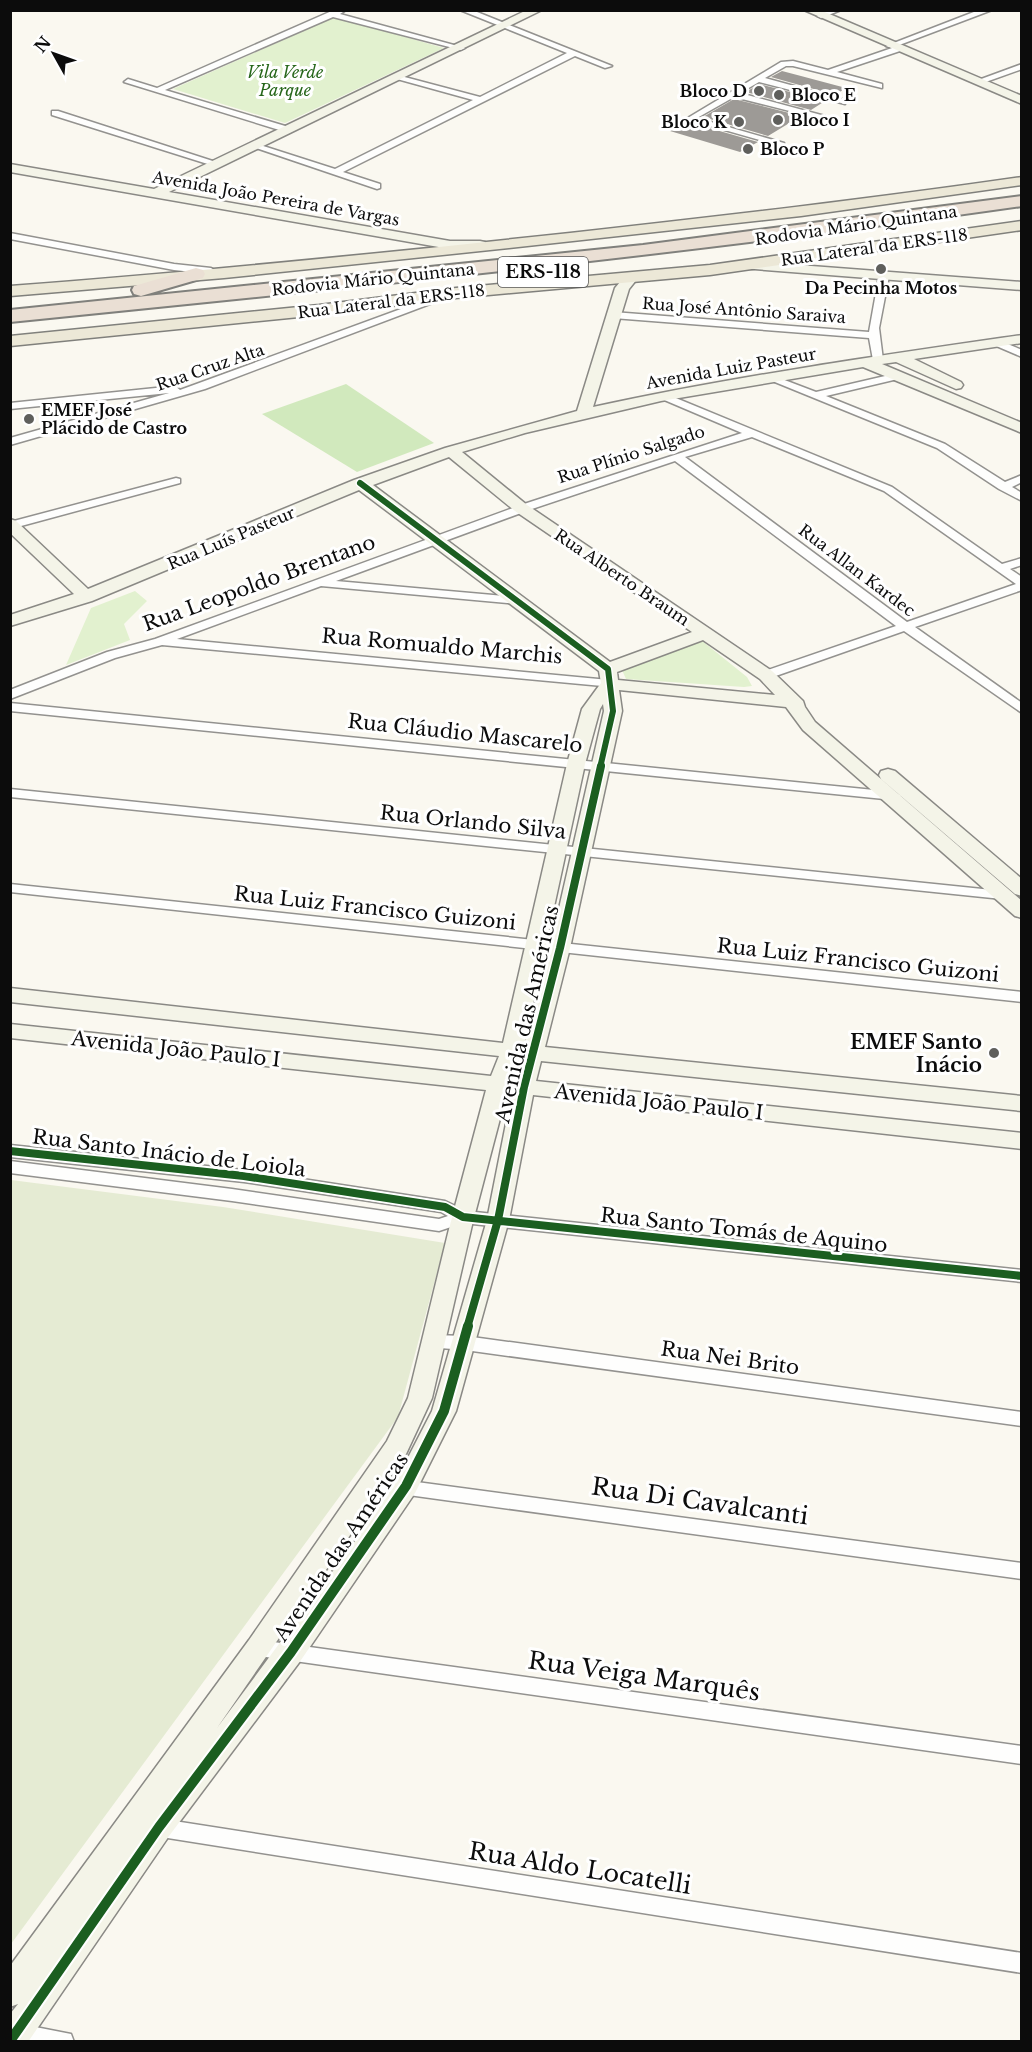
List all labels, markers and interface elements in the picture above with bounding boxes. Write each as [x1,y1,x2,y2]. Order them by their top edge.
north arrow [24,24,84,84]
text: N [30,32,55,57]
park label: Vila Verde Parque [247,62,324,100]
place label: Bloco D [680,81,747,101]
marker: Bloco D [752,84,766,98]
place label: Bloco E [791,85,856,105]
marker: Bloco E [772,88,786,102]
place label: Bloco I [790,110,850,130]
place label: Bloco K [661,112,728,132]
marker: Bloco I [771,113,785,127]
marker: Bloco K [732,115,746,129]
place label: Bloco P [760,139,825,159]
marker: Bloco P [741,142,755,156]
street label: Avenida João Pereira de Vargas [150,166,401,230]
street label: Rodovia Mário Quintana [754,201,959,249]
street label: Rua Lateral da ERS-118 [779,224,969,270]
road number: ERS-118 [498,257,588,287]
street label: Rodovia Mário Quintana [271,258,476,300]
marker: Da Pecinha Motos [874,262,888,276]
place label: Da Pecinha Motos [805,278,957,298]
street label: Rua Lateral da ERS-118 [296,280,486,322]
street label: Rua José Antônio Saraiva [641,293,847,327]
street label: Rua Cruz Alta [153,339,267,395]
street label: Avenida Luiz Pasteur [643,343,818,393]
place label: EMEF José Plácido de Castro [41,400,187,438]
marker: EMEF José Plácido de Castro [22,412,36,426]
street label: Rua Plínio Salgado [555,421,707,487]
street label: Rua Luís Pasteur [164,502,298,574]
street label: Rua Allan Kardec [795,520,919,621]
street label: Rua Alberto Braum [551,524,693,630]
street label: Rua Leopoldo Brentano [139,530,379,636]
street label: Rua Romualdo Marchis [321,624,563,668]
street label: Rua Cláudio Mascarelo [346,709,584,757]
street label: Rua Orlando Silva [379,800,568,844]
street label: Rua Luiz Francisco Guizoni [233,881,517,935]
street label: Avenida das Américas [490,903,564,1126]
street label: Rua Luiz Francisco Guizoni [716,933,1000,987]
street label: Avenida João Paulo I [69,1026,282,1072]
place label: EMEF Santo Inácio [850,1030,982,1077]
marker: EMEF Santo Inácio [987,1046,1001,1060]
street label: Avenida João Paulo I [552,1079,765,1125]
street label: Rua Santo Inácio de Loiola [31,1124,308,1182]
street label: Rua Santo Tomás de Aquino [599,1203,889,1257]
street label: Rua Nei Brito [659,1336,801,1380]
street label: Avenida das Américas [268,1448,413,1647]
street label: Rua Di Cavalcanti [590,1471,810,1531]
street label: Rua Veiga Marquês [526,1645,762,1707]
street label: Rua Aldo Locatelli [467,1836,693,1900]

